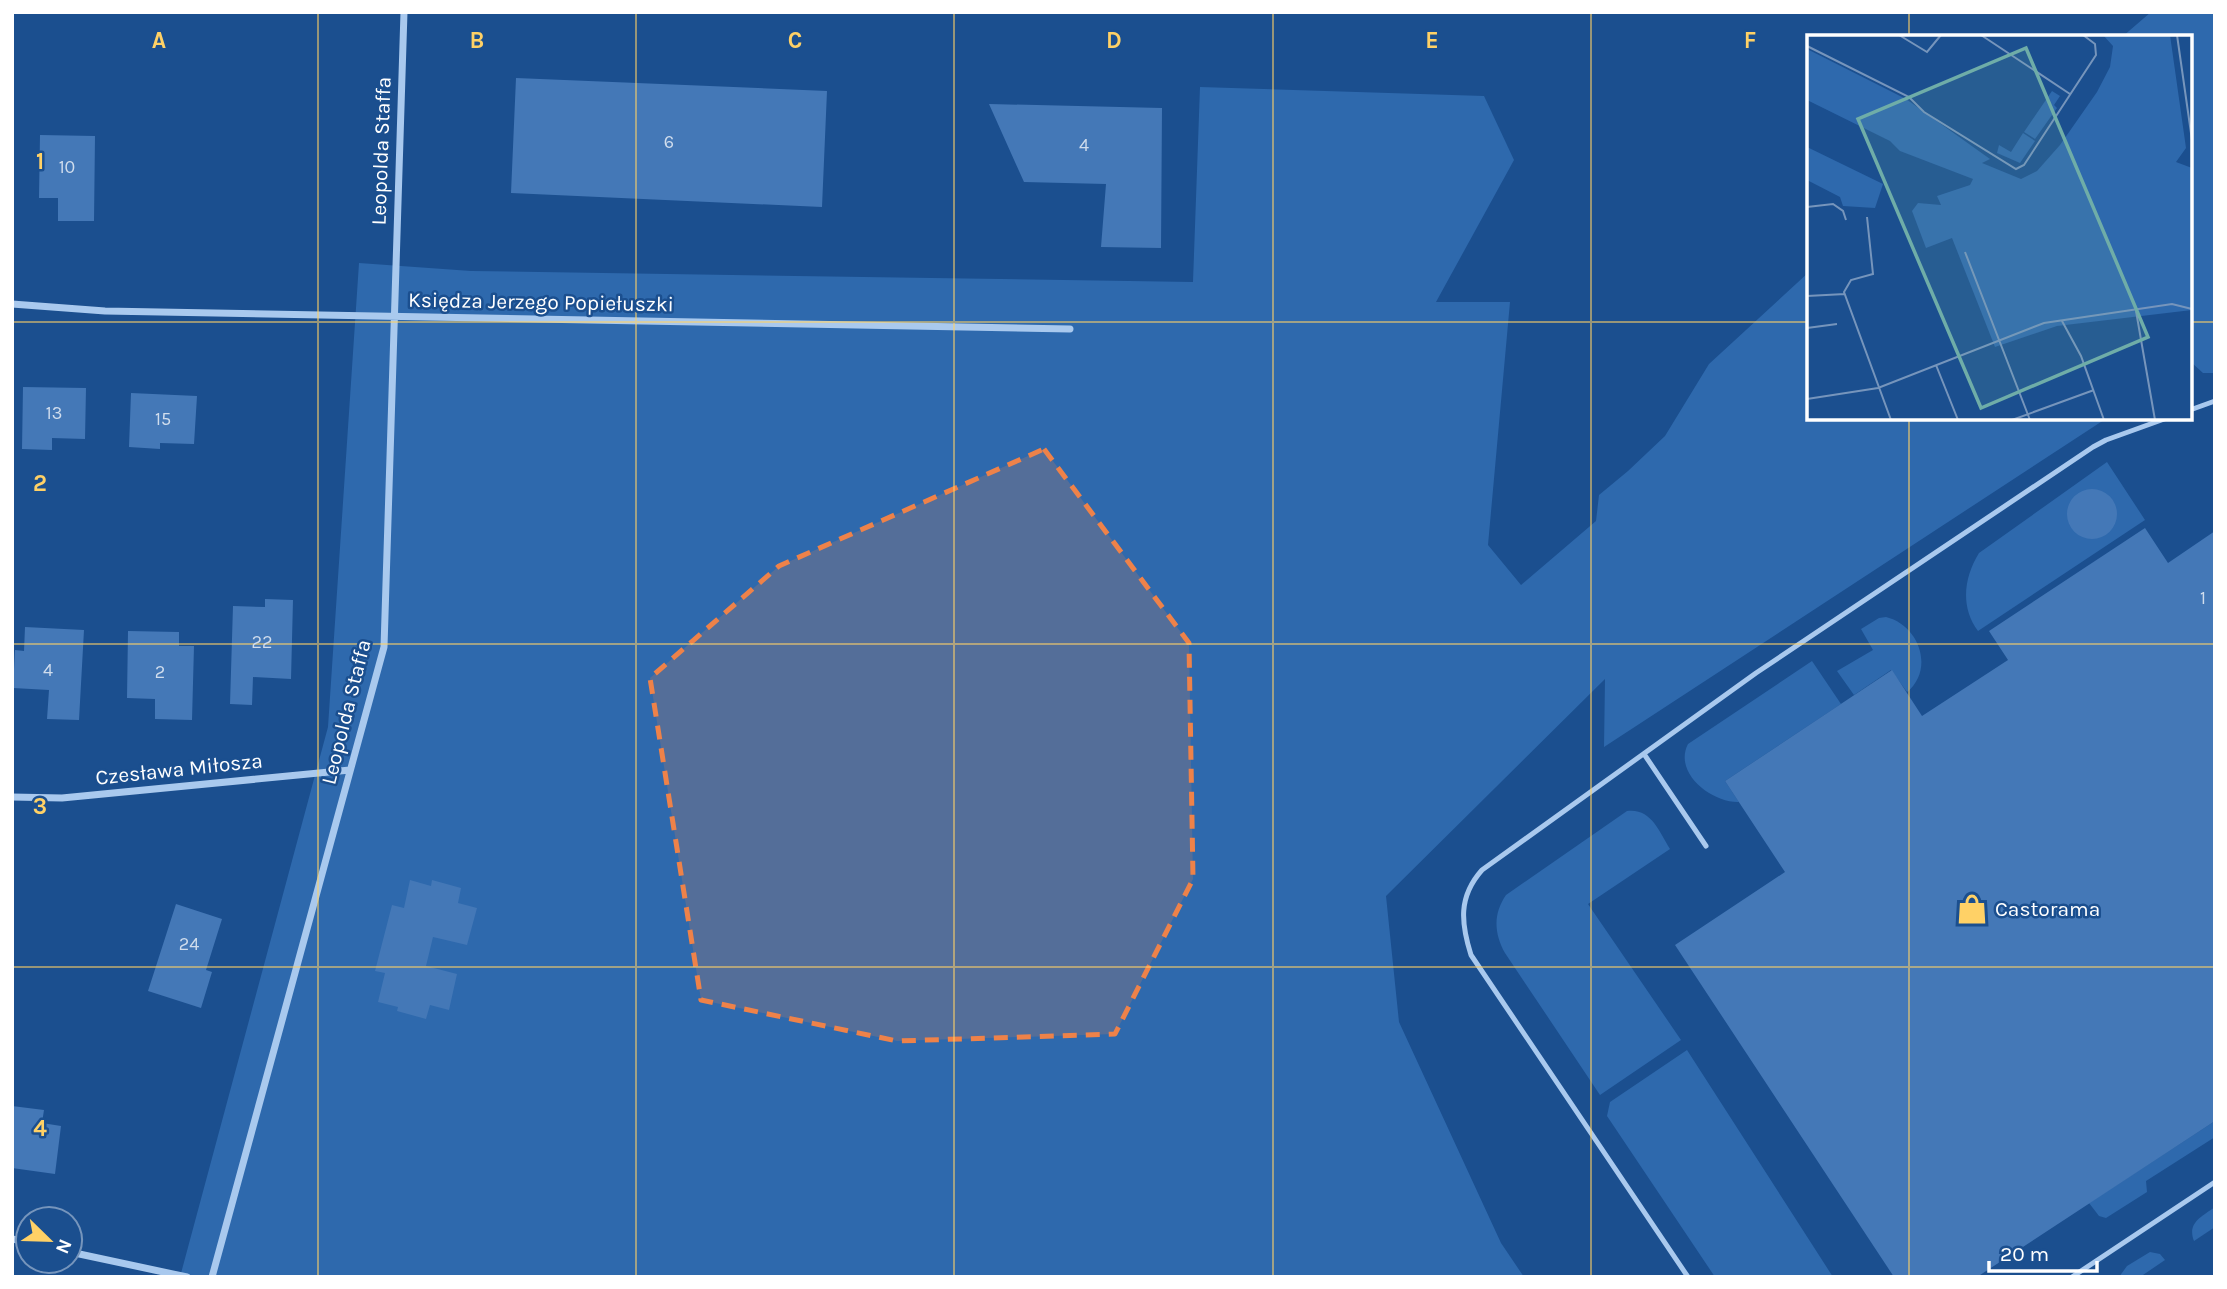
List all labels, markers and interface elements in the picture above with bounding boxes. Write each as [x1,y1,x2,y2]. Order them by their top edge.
text: A [152,27,166,54]
text: B [470,27,484,54]
text: C [788,27,802,54]
text: D [1106,27,1122,54]
text: E [1425,27,1439,54]
text: F [1744,27,1756,54]
inset map [1807,35,2192,420]
street label: Leopolda Staffa [366,76,396,226]
house number: 6 [664,131,674,153]
house number: 4 [1079,134,1089,156]
text: 1 [36,148,44,175]
house number: 10 [59,156,75,178]
street label: Księdza Jerzego Popiełuszki [408,288,674,316]
house number: 13 [46,402,62,424]
house number: 15 [155,408,171,430]
text: 2 [33,470,47,497]
house number: 1 [2200,587,2206,609]
house number: 22 [252,631,272,653]
street label: Leopolda Staffa [316,637,376,787]
house number: 4 [43,659,53,681]
house number: 2 [155,661,165,683]
street label: Czesława Miłosza [94,748,264,790]
text: 3 [33,793,47,820]
shop icon: Castorama [1955,892,1989,926]
place label: Castorama [1995,897,2100,921]
house number: 24 [179,933,199,955]
text: 4 [33,1115,47,1142]
north arrow [14,1205,84,1275]
scale bar [1989,1230,2098,1274]
text: N [51,1236,77,1257]
text: 20 m [2000,1242,2049,1266]

